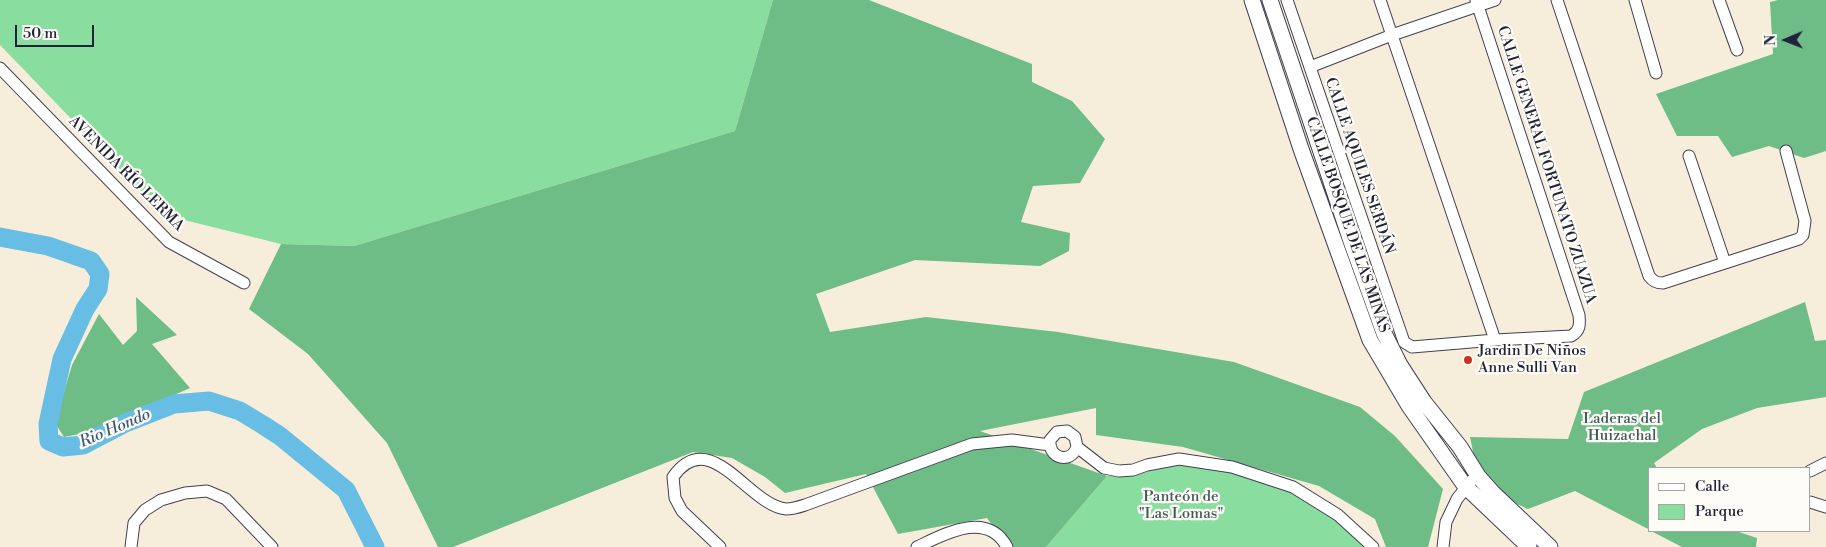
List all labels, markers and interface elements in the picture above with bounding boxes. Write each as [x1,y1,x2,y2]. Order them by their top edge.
scale bar [18,15,96,47]
north arrow [1761,15,1811,65]
text: 50 m [23,24,57,43]
street label: CALLE GENERAL FORTUNATO ZUAZUA [1492,24,1600,306]
text: N [1762,35,1780,46]
street label: CALLE AQUILES SERDÁN [1320,75,1398,257]
street label: AVENIDA RÍO LERMA [65,113,187,235]
street label: CALLE BOSQUE DE LAS MINAS [1301,115,1393,335]
place label: Jardin De Niños Anne Sulli Van [1478,342,1586,377]
marker: Jardin De Niños Anne Sulli Van [1462,354,1474,366]
water label: Rio Hondo [77,405,153,453]
park label: Laderas del Huizachal [1583,410,1661,445]
legend [1648,467,1811,532]
text: Calle [1695,477,1729,496]
park label: Panteón de "Las Lomas" [1139,488,1223,523]
text: Parque [1695,502,1744,521]

